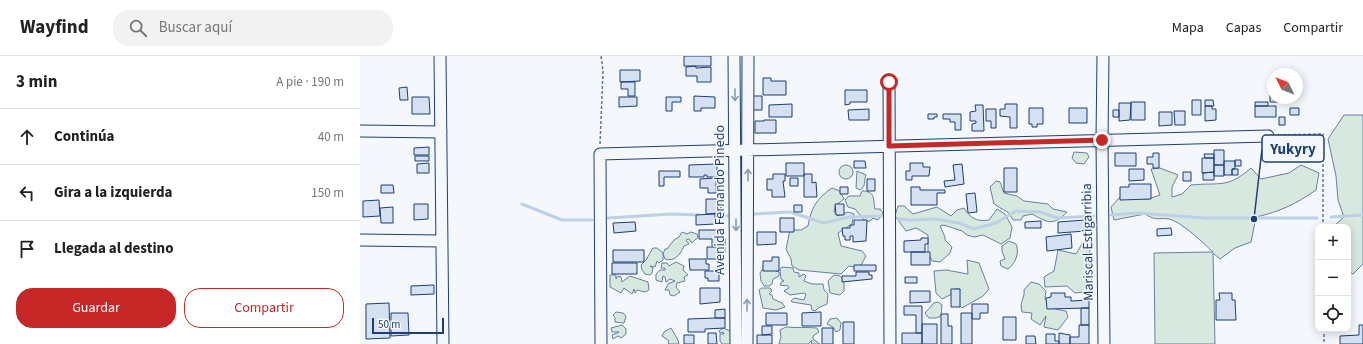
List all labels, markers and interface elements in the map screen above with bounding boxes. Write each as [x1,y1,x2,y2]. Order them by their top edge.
search box [113,10,393,46]
text: Wayfind [20,14,89,41]
icon: search [127,17,149,39]
text: Buscar aquí [159,17,232,38]
text: Mapa [1172,18,1204,38]
text: Capas [1226,18,1261,38]
text: Compartir [1283,18,1343,38]
north arrow [1267,68,1303,104]
text: 3 min [16,70,57,94]
text: A pie · 190 m [276,73,344,91]
route start [880,73,898,91]
one-way arrow [731,88,738,101]
street label: Avenida Fernando Pinedo [710,125,730,275]
icon: ahead [16,126,38,148]
text: Continúa [54,126,115,147]
text: 40 m [318,128,344,146]
route end [1093,131,1111,149]
callout: Yukyry [1262,135,1324,162]
text: Yukyry [1269,139,1316,160]
one-way arrow [744,169,752,182]
icon: left [16,182,38,204]
text: Gira a la izquierda [54,182,173,203]
street label: Mariscal Estigarribia [1077,183,1099,301]
text: 150 m [311,184,344,202]
one-way arrow [732,218,739,231]
map controls [1315,224,1351,332]
button: + [1315,224,1351,260]
icon: arrive [16,238,38,260]
text: Llegada al destino [54,238,174,259]
button: − [1315,260,1351,296]
button: Guardar [16,288,176,328]
button: Compartir [184,288,344,328]
button: locate [1315,296,1351,332]
one-way arrow [743,299,751,312]
scale bar [372,316,444,335]
text: 50 m [378,317,400,332]

